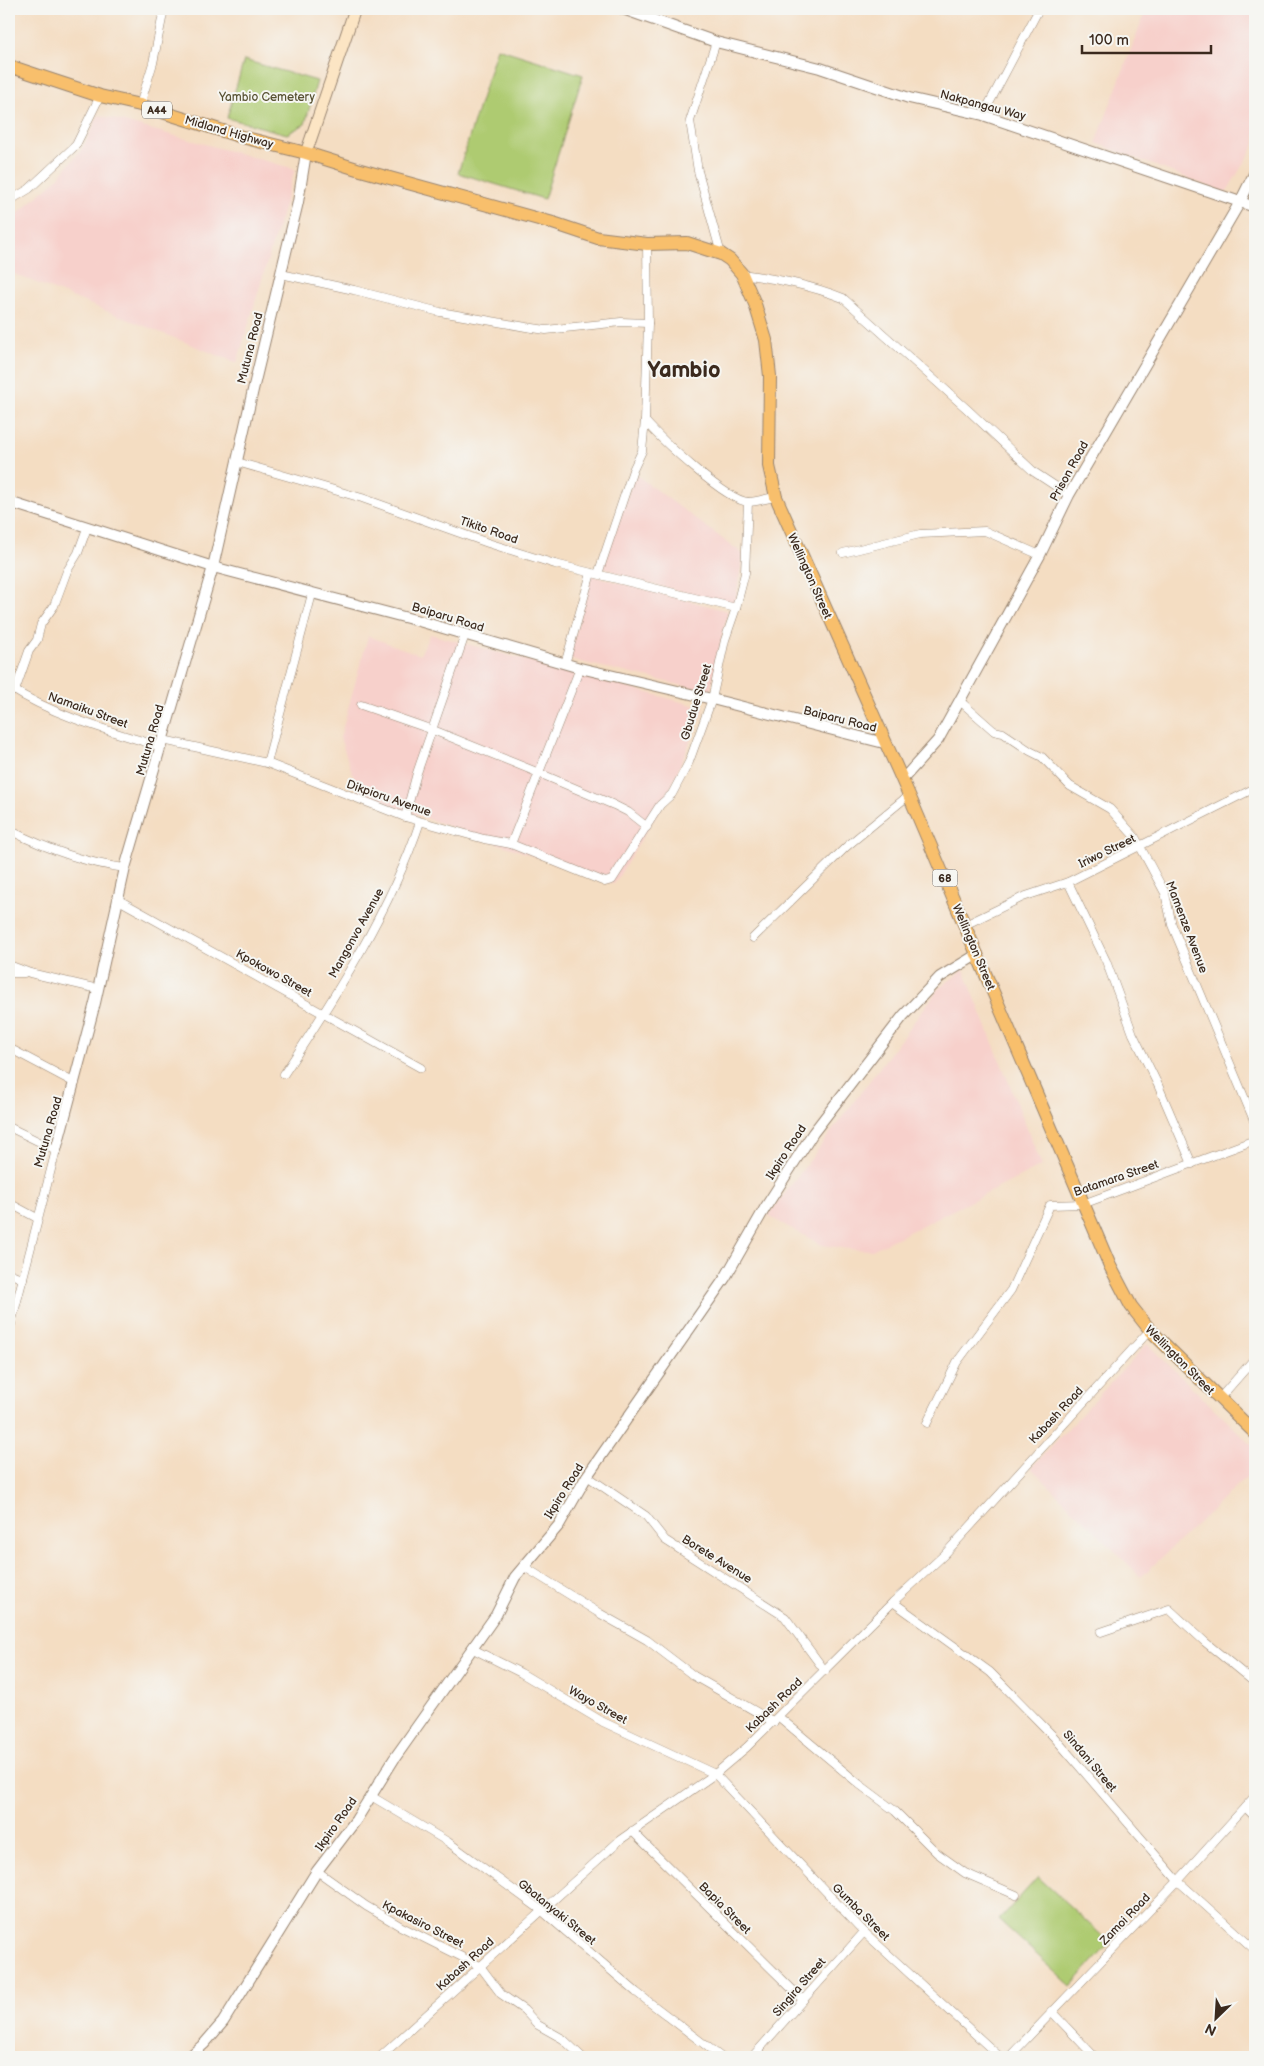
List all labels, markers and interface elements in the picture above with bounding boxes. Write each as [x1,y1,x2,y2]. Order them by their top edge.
scale bar [1082,22,1210,54]
text: 100 m [1089,31,1129,50]
street label: Nakpangau Way [938,87,1028,124]
park label: Yambio Cemetery [218,90,316,105]
road number: A44 [142,102,172,118]
street label: Midland Highway [183,113,275,152]
street label: Mutuna Road [234,311,267,385]
district label: Yambio [648,357,720,384]
street label: Prison Road [1047,438,1092,504]
street label: Tikito Road [458,514,520,547]
street label: Wellington Street [784,531,835,622]
street label: Baiparu Road [410,599,486,636]
street label: Gbudue Street [678,662,715,742]
street label: Namaiku Street [46,689,130,732]
street label: Mutuna Road [133,703,168,777]
street label: Baiparu Road [802,703,878,736]
street label: Dikpioru Avenue [345,777,433,820]
street label: Iriwo Street [1076,831,1138,872]
road number: 68 [932,870,958,886]
street label: Mamenze Avenue [1162,879,1211,975]
street label: Mangonvo Avenue [326,886,387,981]
street label: Wellington Street [949,902,999,993]
street label: Kpokowo Street [233,946,315,1001]
street label: Mutuna Road [31,1095,66,1169]
street label: Ikpiro Road [763,1122,810,1183]
street label: Batamara Street [1072,1157,1161,1200]
street label: Wellington Street [1142,1322,1218,1398]
street label: Kabash Road [1026,1384,1087,1447]
street label: Ikpiro Road [541,1461,587,1522]
street label: Borete Avenue [679,1532,755,1587]
street label: Kabash Road [743,1675,806,1736]
street label: Wayo Street [566,1683,630,1728]
street label: Sindani Street [1059,1727,1120,1796]
street label: Ikpiro Road [312,1794,361,1854]
street label: Gbatanyaki Street [515,1876,599,1949]
street label: Bapia Street [695,1879,754,1938]
street label: Gumba Street [829,1880,893,1944]
street label: Zamoi Road [1096,1890,1154,1949]
street label: Kpakasiro Street [379,1897,466,1952]
street label: Kabash Road [433,1934,497,1994]
street label: Singira Street [770,1954,829,2020]
north arrow [1192,1994,1242,2044]
text: N [1202,2019,1219,2039]

